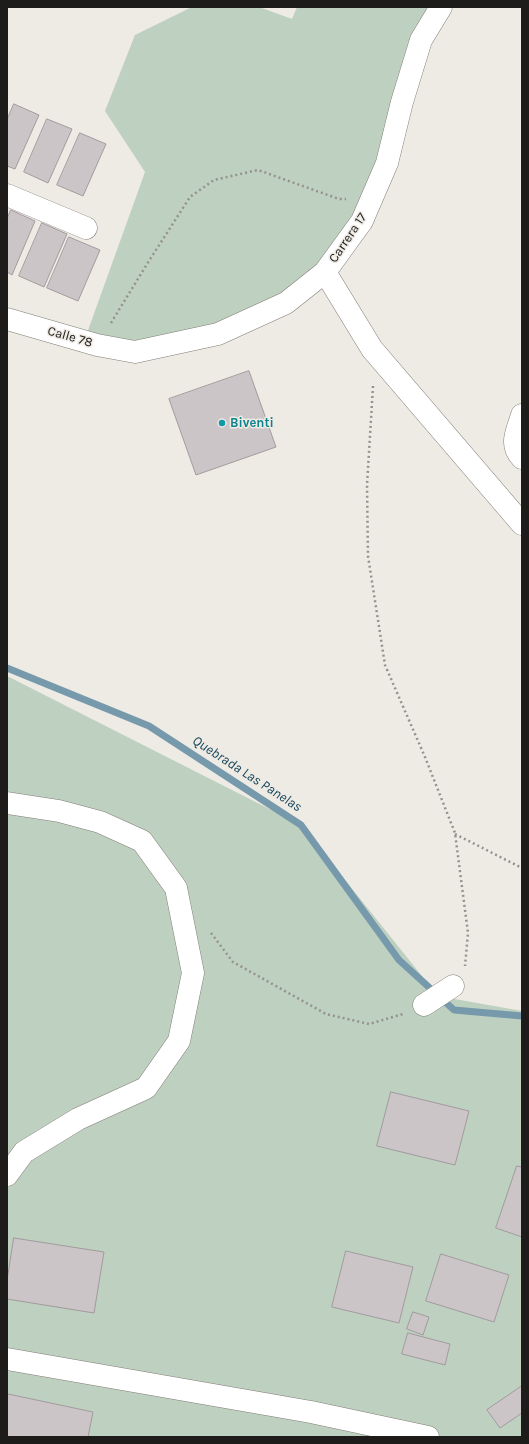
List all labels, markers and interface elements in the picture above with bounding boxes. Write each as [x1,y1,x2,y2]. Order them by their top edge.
street label: Carrera 17 [326,210,370,266]
street label: Calle 78 [46,323,94,351]
place label: Biventi [230,415,274,431]
marker: Biventi [217,418,227,428]
water label: Quebrada Las Panelas [189,732,305,816]

